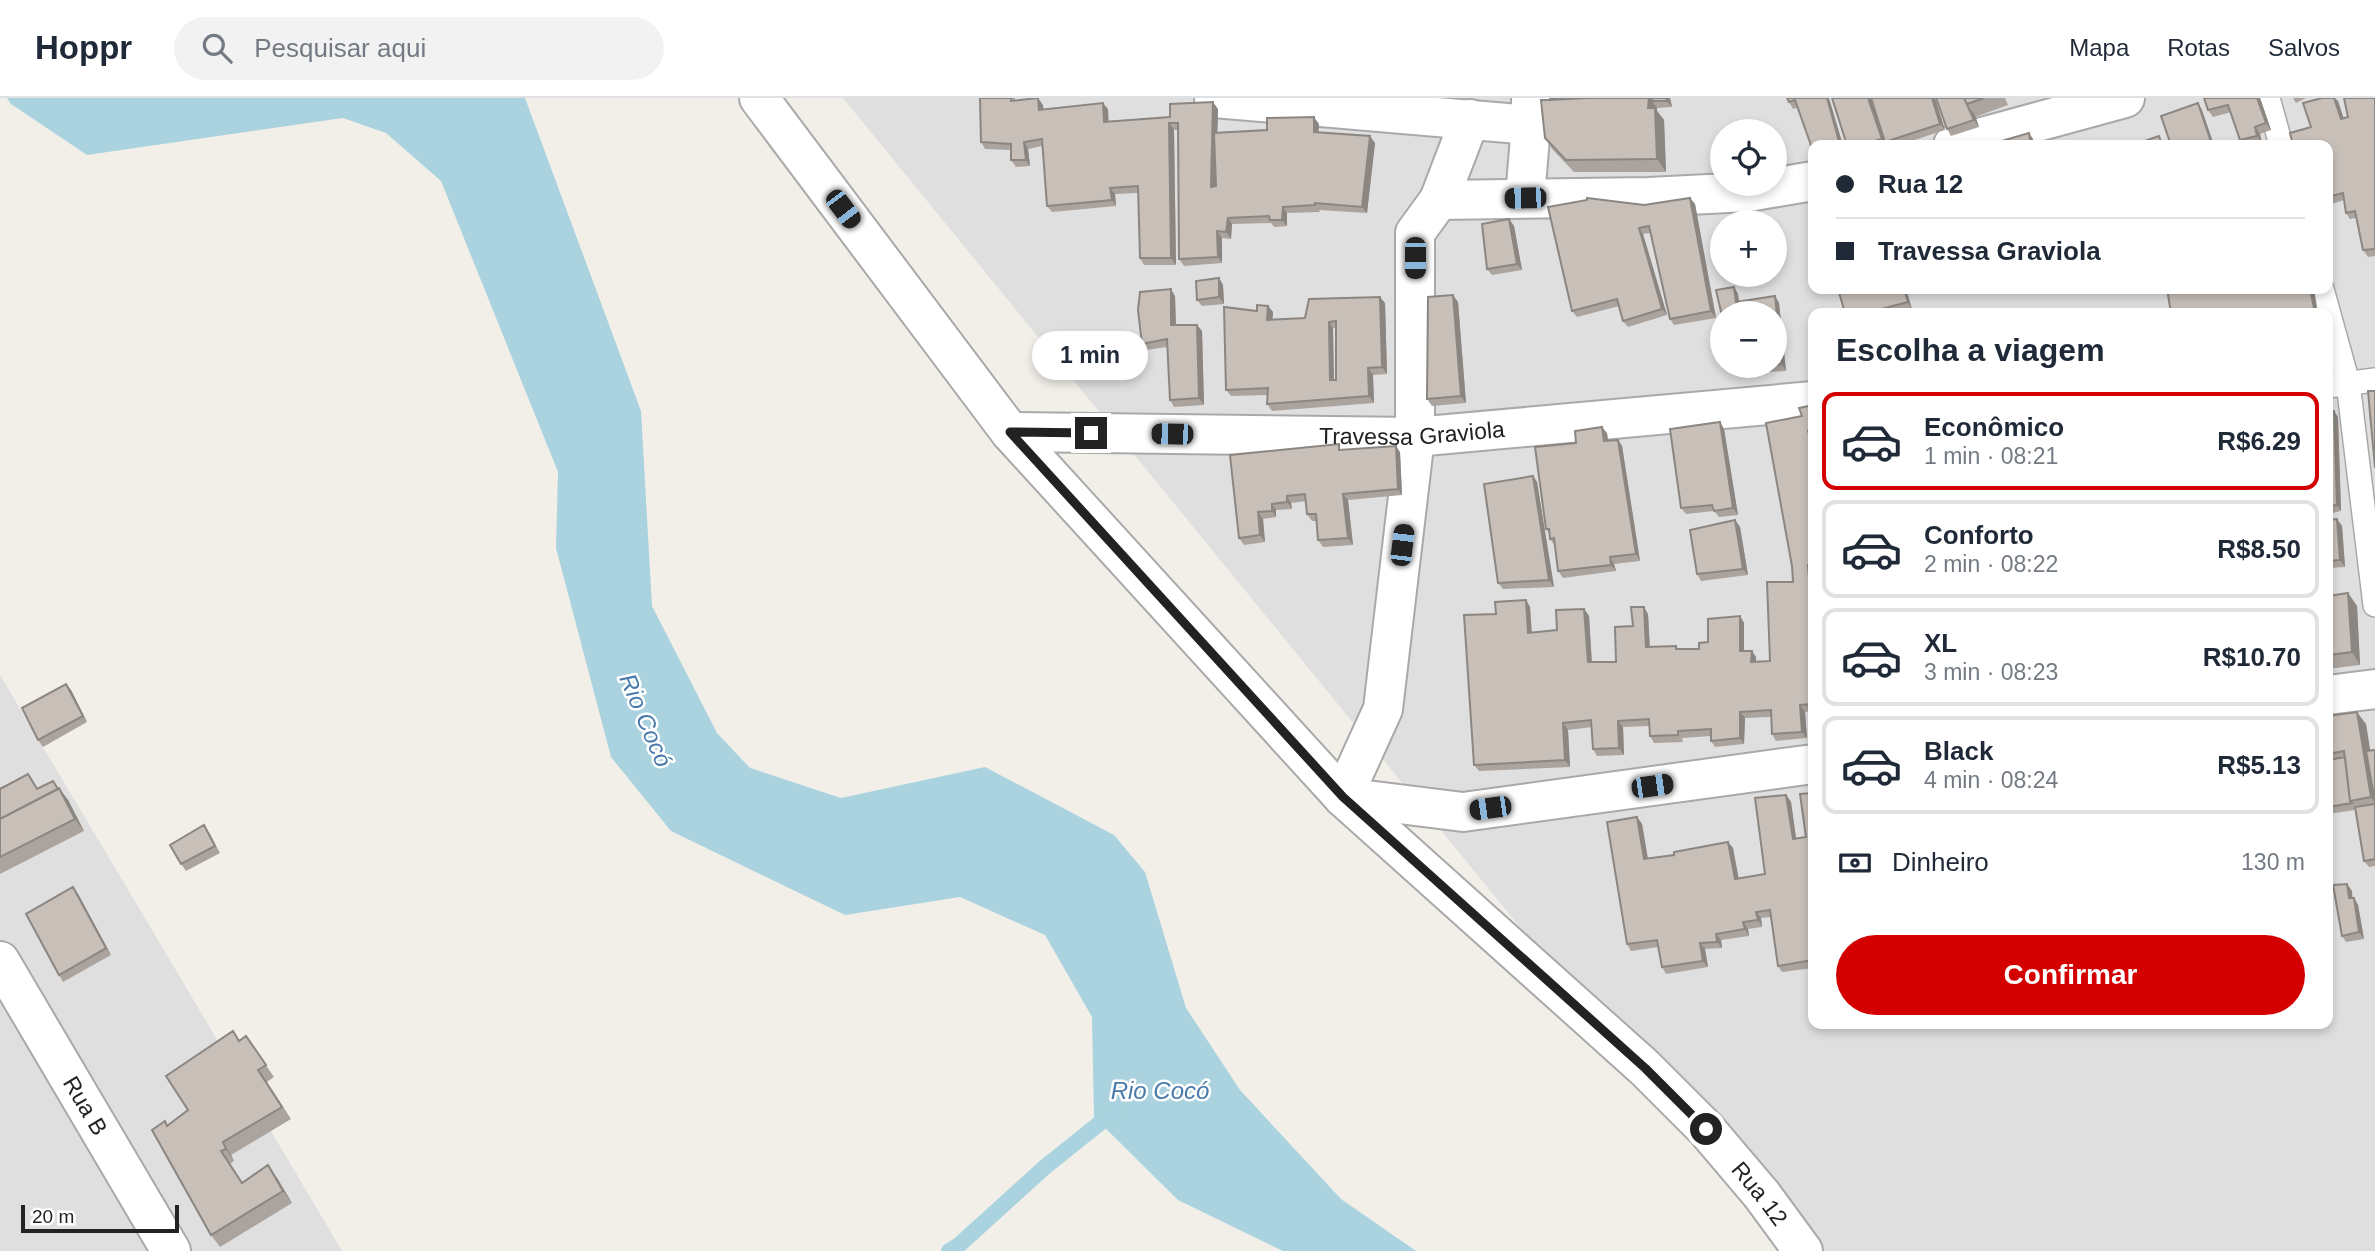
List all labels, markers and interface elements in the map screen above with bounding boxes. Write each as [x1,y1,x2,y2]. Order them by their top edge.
search box [174,17,664,80]
text: Hoppr [35,29,132,66]
icon: search [198,29,236,67]
text: Pesquisar aqui [254,33,426,63]
text: Mapa [2069,34,2129,61]
text: Rotas [2167,34,2230,61]
text: Salvos [2268,34,2340,61]
map controls [1710,119,1787,378]
button: locate [1710,119,1787,196]
text: Rua 12 [1878,169,1963,199]
car [822,186,865,232]
car [1504,187,1547,209]
button: + [1710,210,1787,287]
text: Travessa Graviola [1878,236,2101,266]
car [1405,237,1426,279]
button: − [1710,301,1787,378]
callout: 1 min [1033,331,1149,380]
text: Escolha a viagem [1836,332,2105,368]
text: 1 min [1060,342,1120,368]
icon: car [1840,410,1903,473]
text: Econômico [1924,412,2064,442]
street label: Travessa Graviola [1319,416,1506,450]
route end [1075,417,1107,449]
car [1151,423,1194,445]
text: R$6.29 [2217,426,2301,456]
text: 1 min · 08:21 [1924,443,2058,469]
icon: car [1840,518,1903,581]
text: Conforto [1924,520,2034,550]
car [1390,523,1415,567]
text: R$8.50 [2217,534,2301,564]
text: 2 min · 08:22 [1924,551,2058,577]
icon: car [1840,626,1903,689]
text: XL [1924,628,1957,658]
text: R$10.70 [2203,642,2301,672]
text: 3 min · 08:23 [1924,659,2058,685]
water label: Rio Cocó [614,669,678,771]
icon: car [1840,734,1903,797]
text: Black [1924,736,1993,766]
text: R$5.13 [2217,750,2301,780]
text: 4 min · 08:24 [1924,767,2058,793]
car [1630,773,1675,799]
car [1468,795,1513,821]
icon: cash [1836,844,1874,882]
text: Dinheiro [1892,847,1989,877]
text: 130 m [2241,849,2305,875]
button: Confirmar [1836,935,2305,1015]
street label: Rua B [58,1072,113,1140]
water label: Rio Cocó [1111,1077,1209,1104]
route start [1690,1113,1722,1145]
street label: Rua 12 [1726,1156,1793,1231]
scale bar [21,1202,178,1234]
text: 20 m [32,1206,74,1227]

